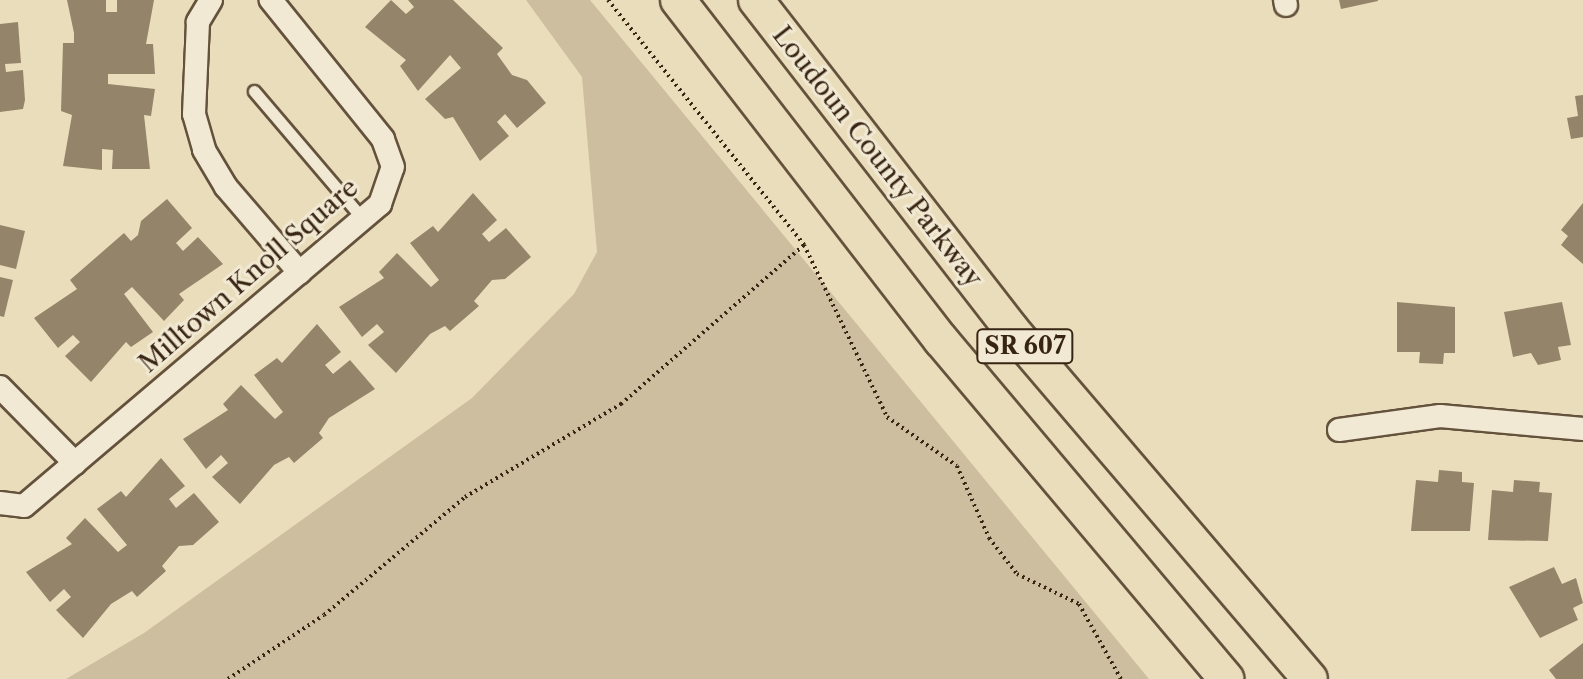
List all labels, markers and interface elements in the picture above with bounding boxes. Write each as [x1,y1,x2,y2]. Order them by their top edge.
street label: Loudoun County Parkway [765,20,989,294]
street label: Milltown Knoll Square [133,172,365,380]
road number: SR 607 [975,326,1075,366]

